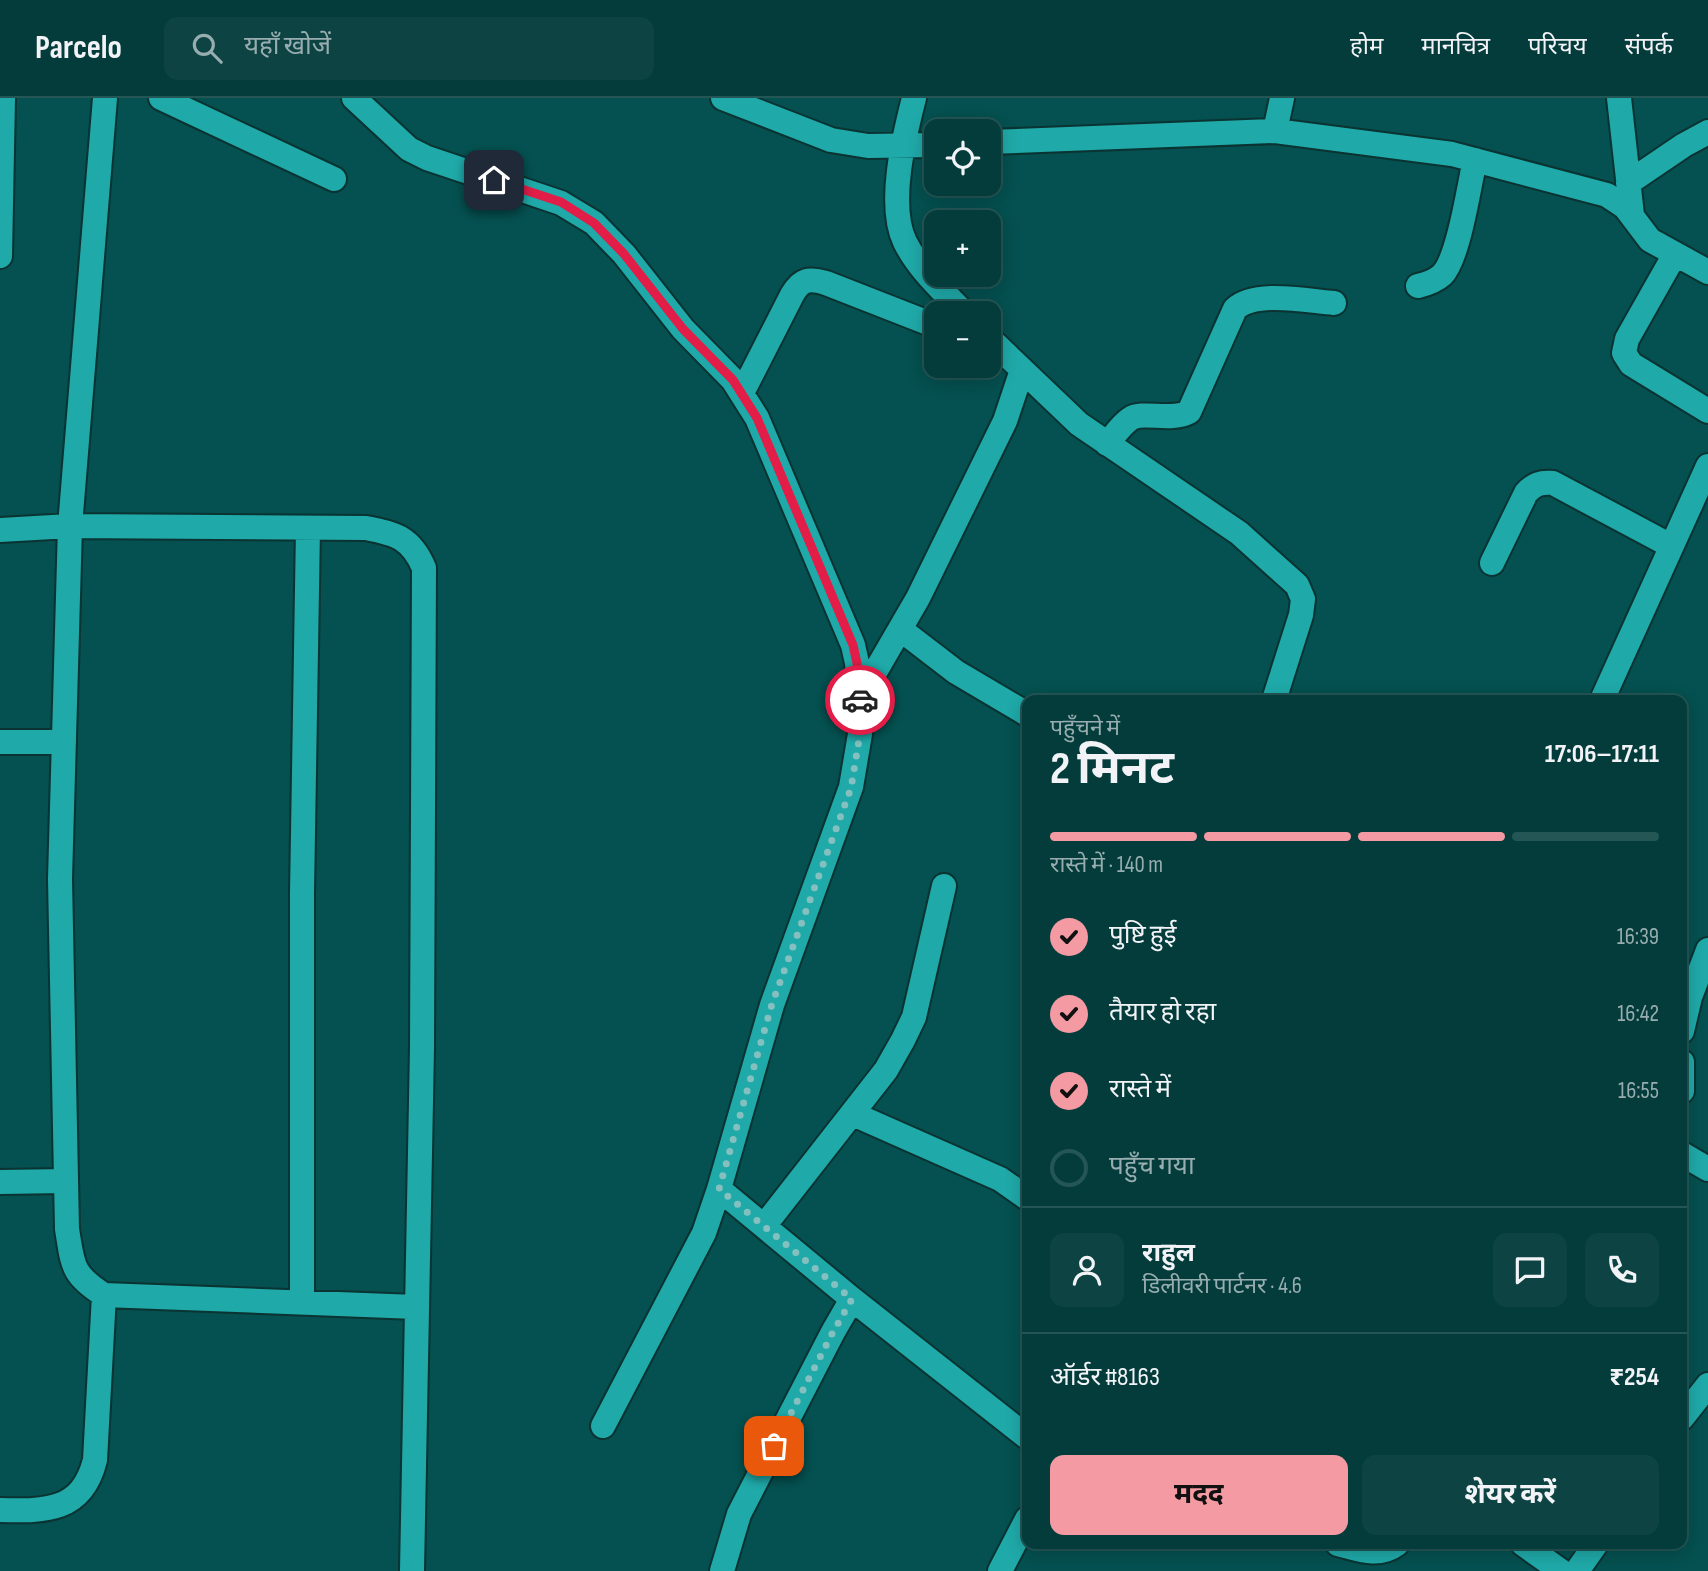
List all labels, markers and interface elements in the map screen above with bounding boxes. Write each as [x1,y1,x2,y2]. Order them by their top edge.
search box [164,17,654,80]
text: Parcelo [35,28,122,68]
icon: search [188,29,226,67]
text: यहाँ खोजें [244,31,331,62]
text: होम [1350,32,1383,61]
text: मानचित्र [1421,32,1490,61]
text: परिचय [1528,32,1587,61]
text: संपर्क [1625,32,1673,61]
map controls [924,119,1001,378]
button: locate [924,119,1001,196]
pin [464,150,524,210]
icon: home [475,161,513,199]
button: + [924,210,1001,287]
button: − [924,301,1001,378]
courier [825,665,895,735]
icon: car [841,681,879,719]
text: पहुँचने में [1050,714,1120,742]
text: 17:06–17:11 [1545,739,1659,770]
text: 2 मिनट [1050,742,1174,797]
text: रास्ते में · 140 m [1050,851,1163,879]
icon: check [1050,918,1088,956]
text: पुष्टि हुई [1109,920,1176,951]
text: 16:39 [1617,923,1659,951]
icon: check [1050,995,1088,1033]
text: तैयार हो रहा [1109,997,1216,1028]
text: 16:42 [1617,1000,1659,1028]
icon: check [1050,1072,1088,1110]
text: रास्ते में [1109,1074,1171,1105]
text: 16:55 [1618,1077,1659,1105]
text: पहुँच गया [1109,1151,1195,1182]
button: person [1050,1233,1124,1307]
button: chat [1493,1233,1567,1307]
button: phone [1585,1233,1659,1307]
text: राहुल [1142,1238,1195,1269]
text: डिलीवरी पार्टनर · 4.6 [1142,1272,1302,1300]
text: ऑर्डर #8163 [1050,1362,1160,1393]
text: ₹254 [1609,1362,1659,1393]
pin [744,1416,804,1476]
icon: bag [755,1427,793,1465]
button: मदद [1050,1455,1348,1535]
button: शेयर करें [1362,1455,1659,1535]

